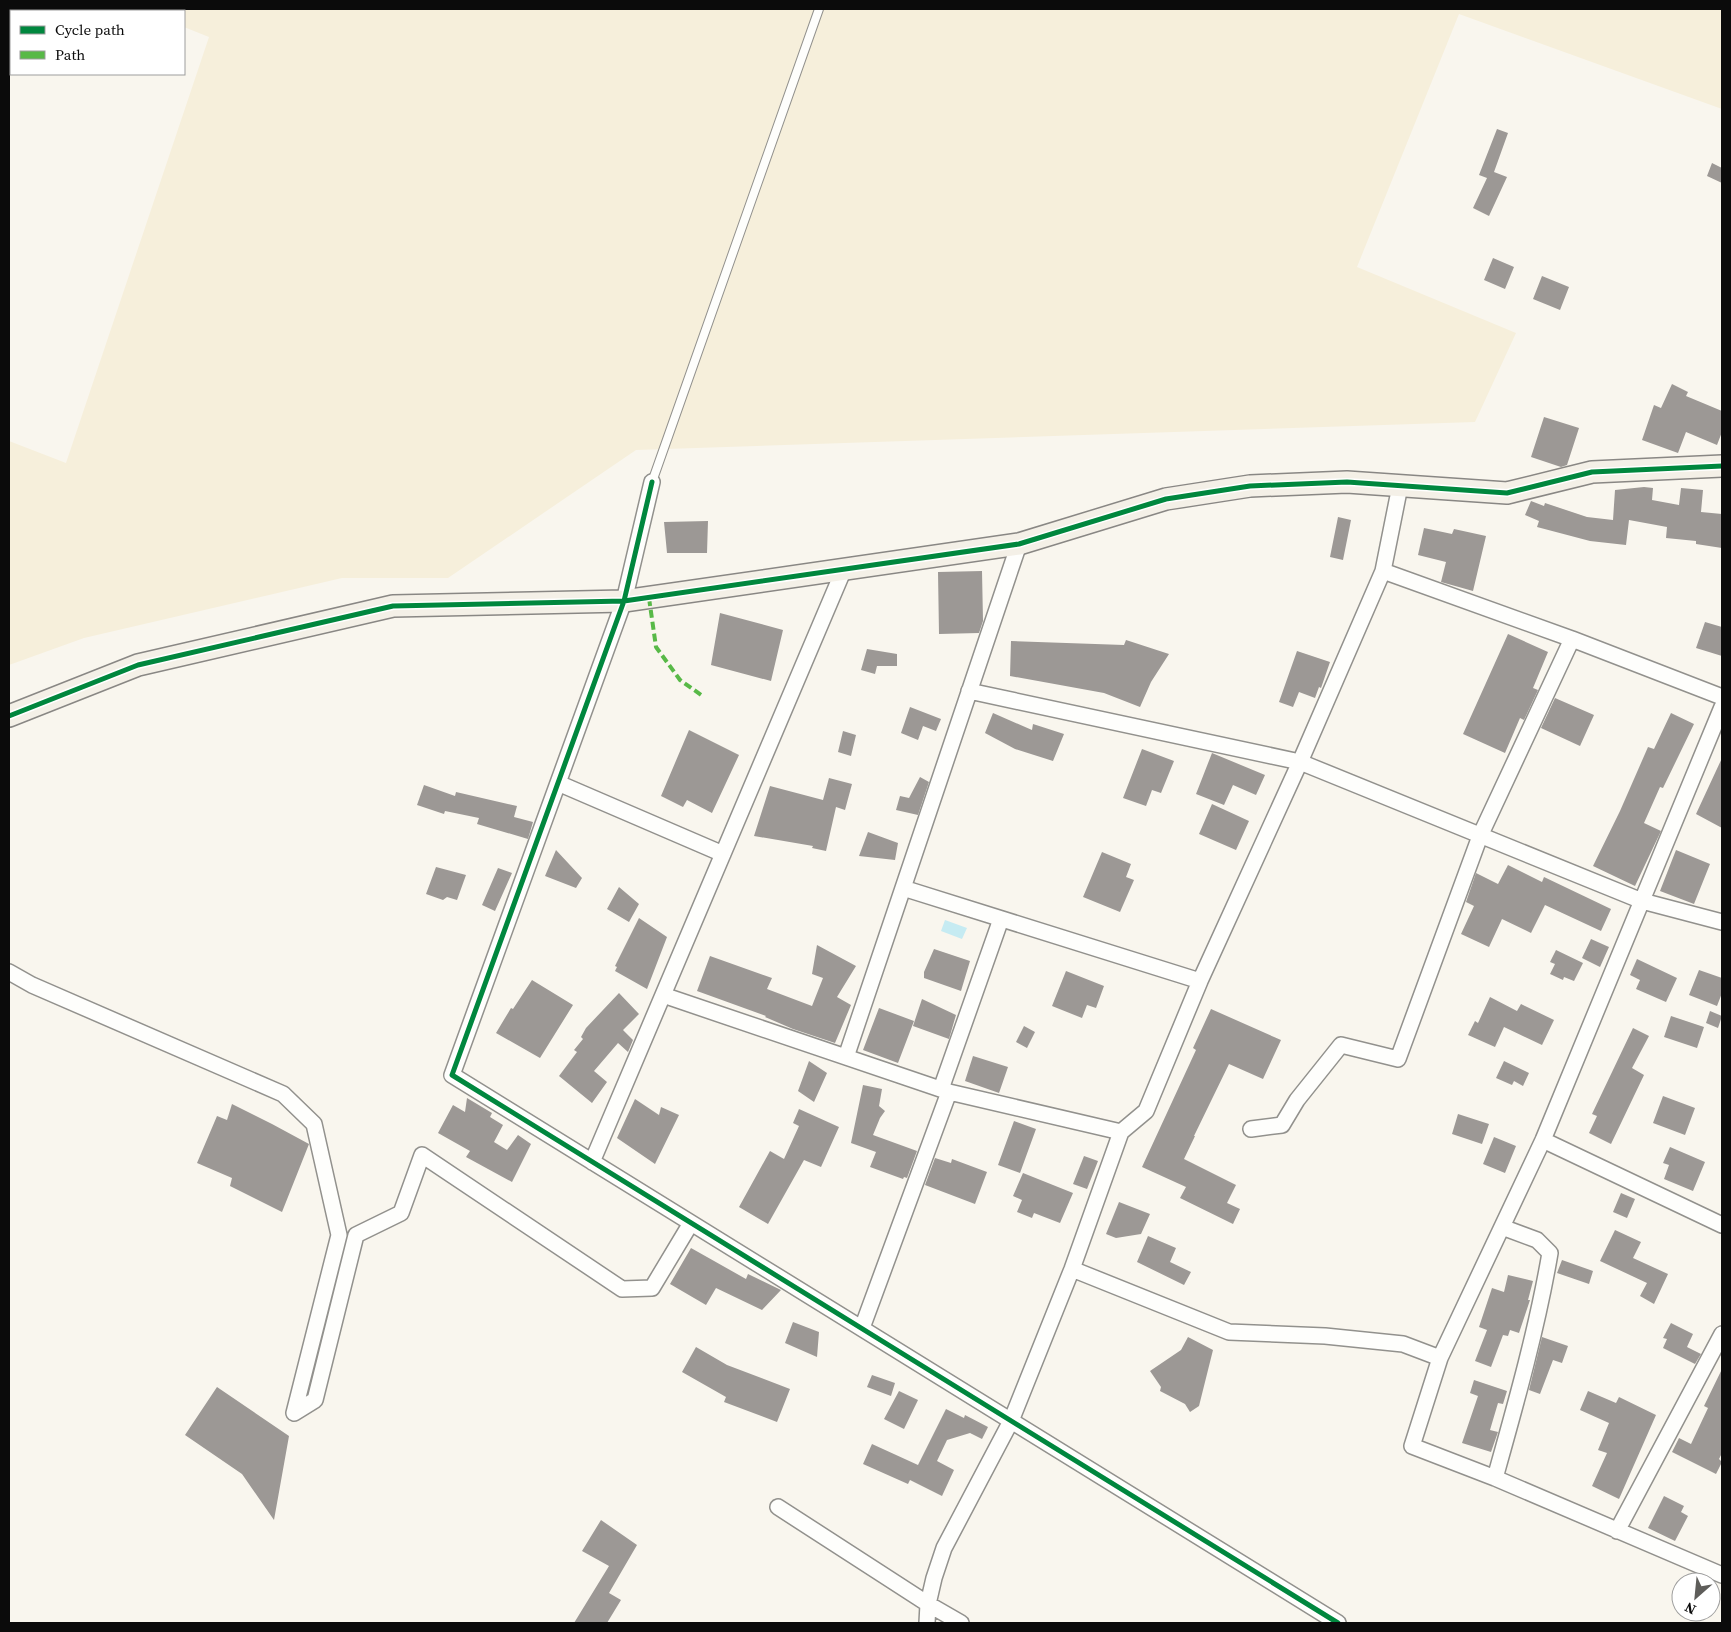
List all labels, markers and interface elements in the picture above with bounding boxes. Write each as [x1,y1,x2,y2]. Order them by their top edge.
legend [10,10,185,75]
text: Cycle path [55,19,125,40]
text: Path [55,44,85,65]
north arrow [1671,1572,1721,1622]
text: N [1681,1597,1699,1620]

